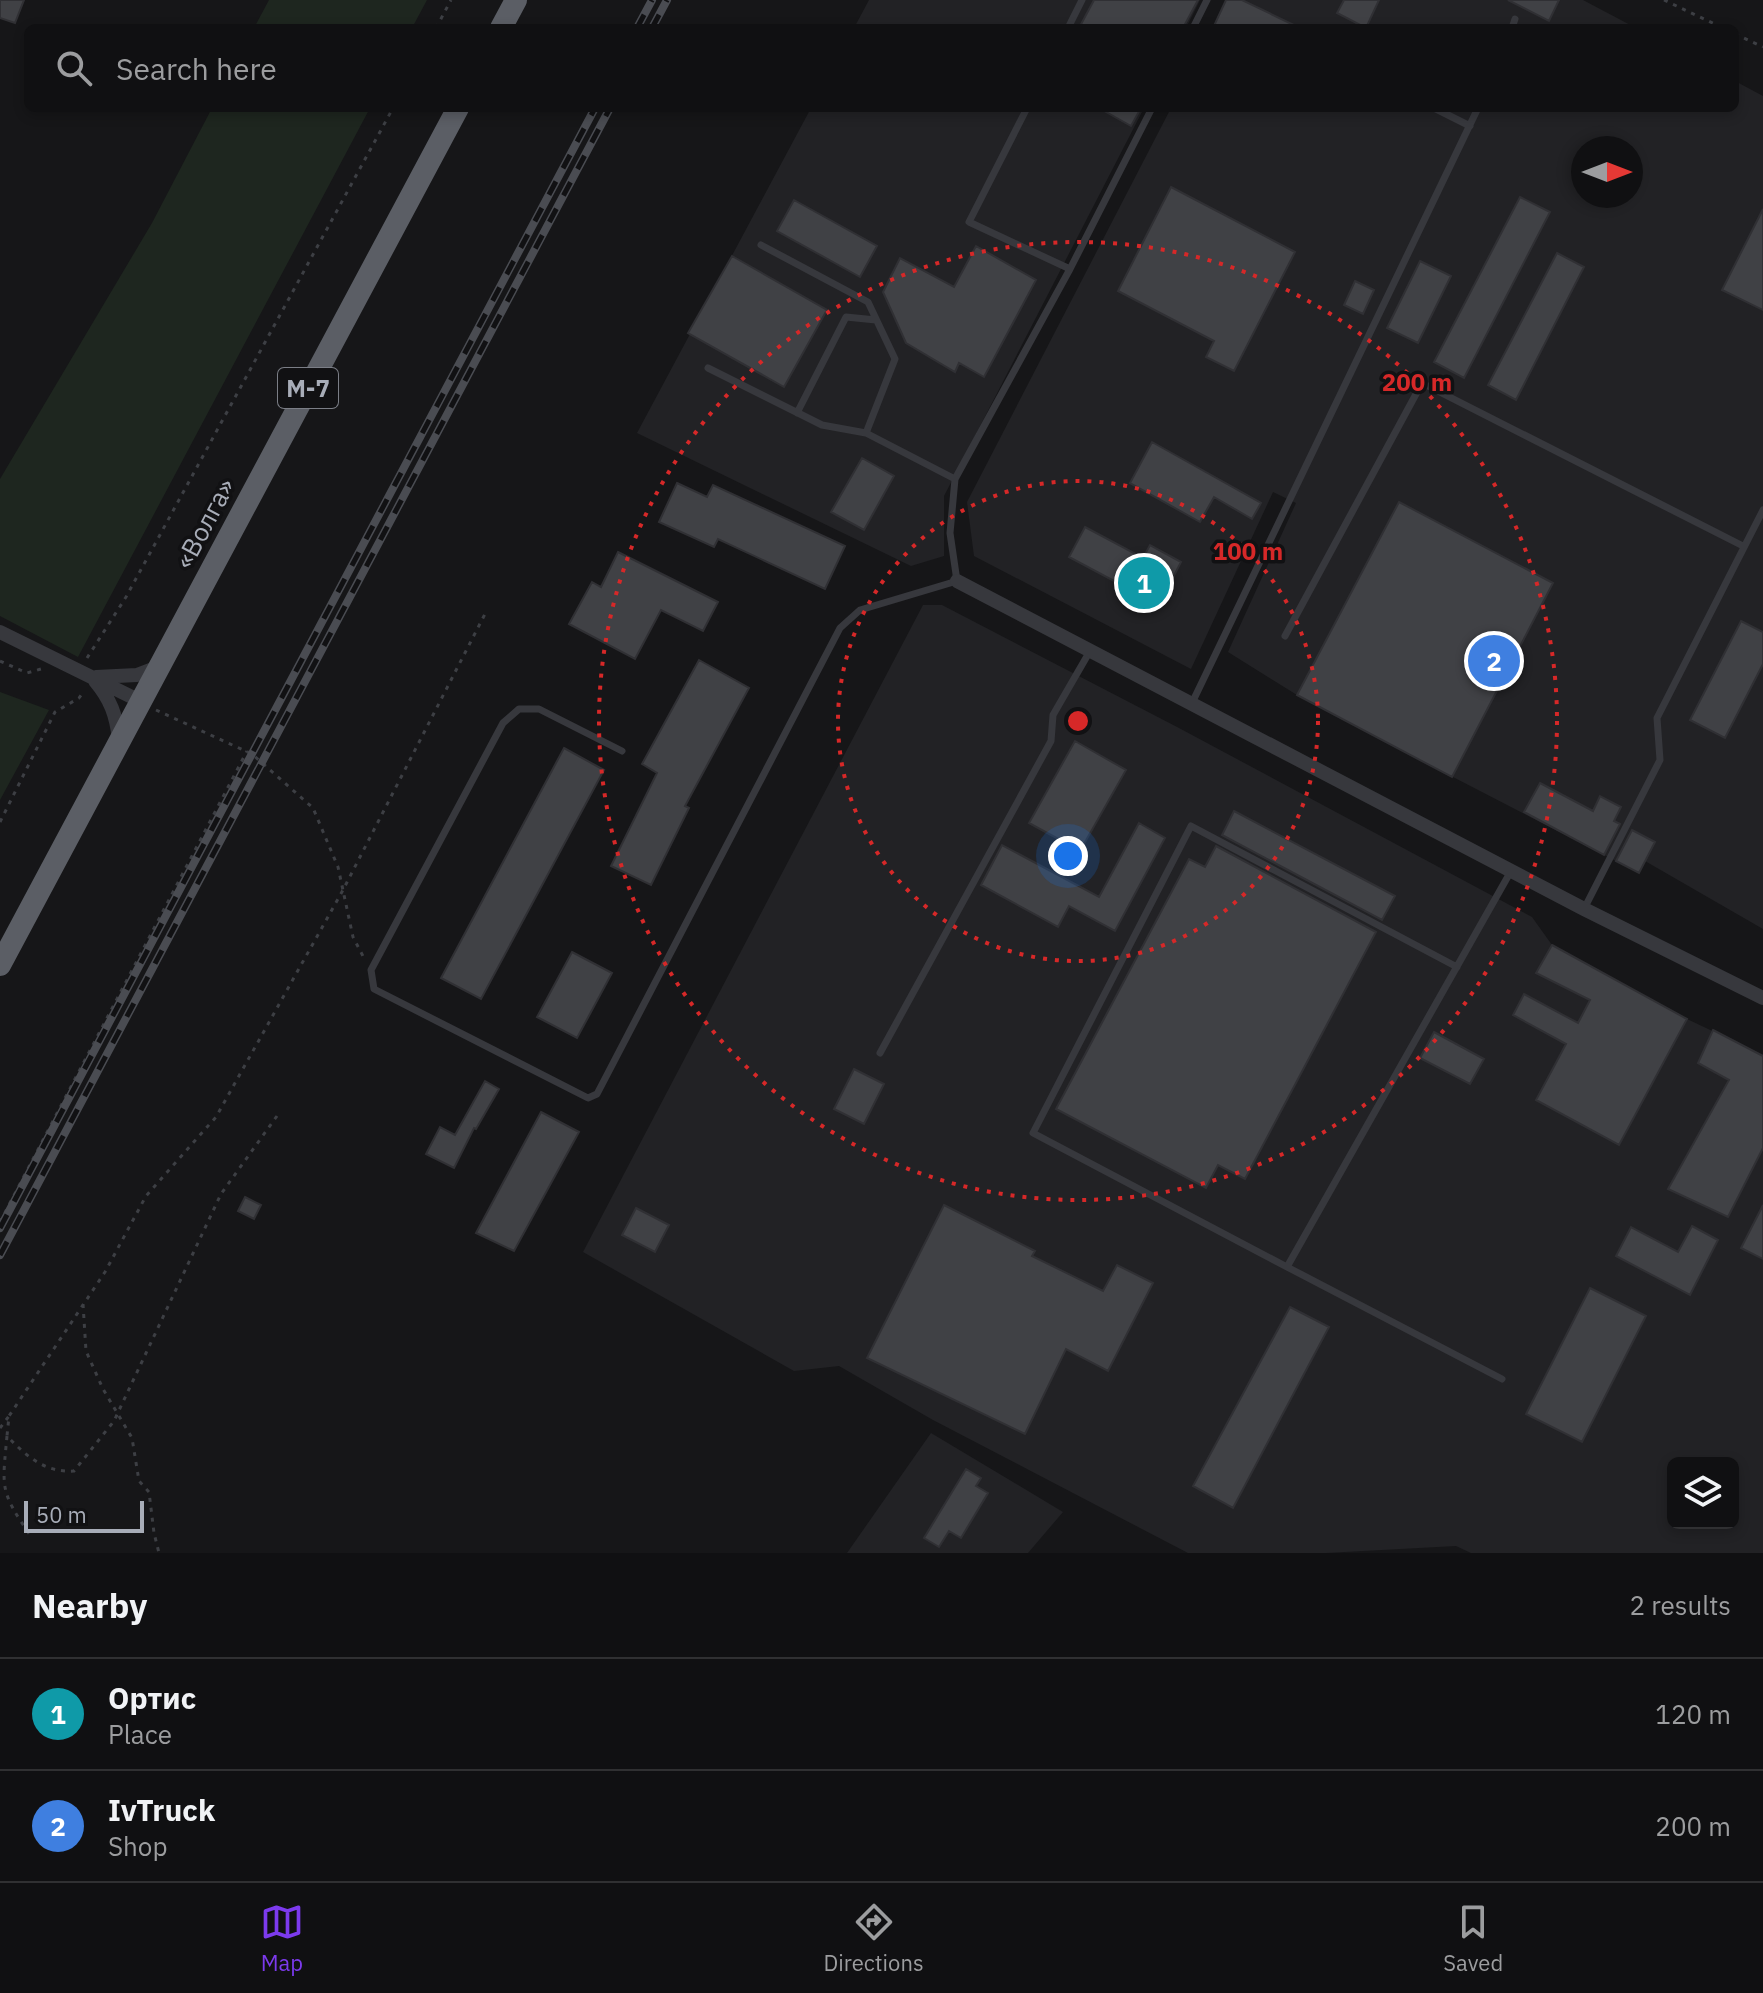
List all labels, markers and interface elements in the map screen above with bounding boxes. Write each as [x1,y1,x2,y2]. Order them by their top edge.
search box [24,24,1739,112]
icon: search [52,46,96,90]
text: Search here [116,49,277,88]
north arrow [1571,136,1643,208]
text: 200 m [1382,366,1452,398]
road number: М-7 [278,368,338,408]
street label: «Волга» [166,472,242,574]
text: 100 m [1213,535,1283,567]
pin: 1 [1118,553,1170,613]
pin: 2 [1468,631,1520,691]
centre of rings [1064,707,1092,735]
your location [1048,836,1088,876]
map controls [1667,1457,1739,1529]
button: layers [1667,1457,1739,1529]
scale bar [24,1497,144,1533]
text: 50 m [36,1500,87,1529]
text: Nearby [32,1583,147,1627]
text: 2 results [1629,1588,1731,1622]
text: Ортис [108,1678,196,1717]
text: 1 [50,1697,66,1731]
text: 120 m [1655,1697,1731,1731]
text: Place [108,1717,172,1751]
text: IvTruck [108,1790,215,1829]
text: 2 [50,1809,66,1843]
text: 200 m [1655,1809,1731,1843]
text: Shop [108,1829,168,1863]
tab: Map [260,1900,304,1977]
tab: Directions [824,1900,924,1977]
tab: Saved [1443,1900,1503,1977]

